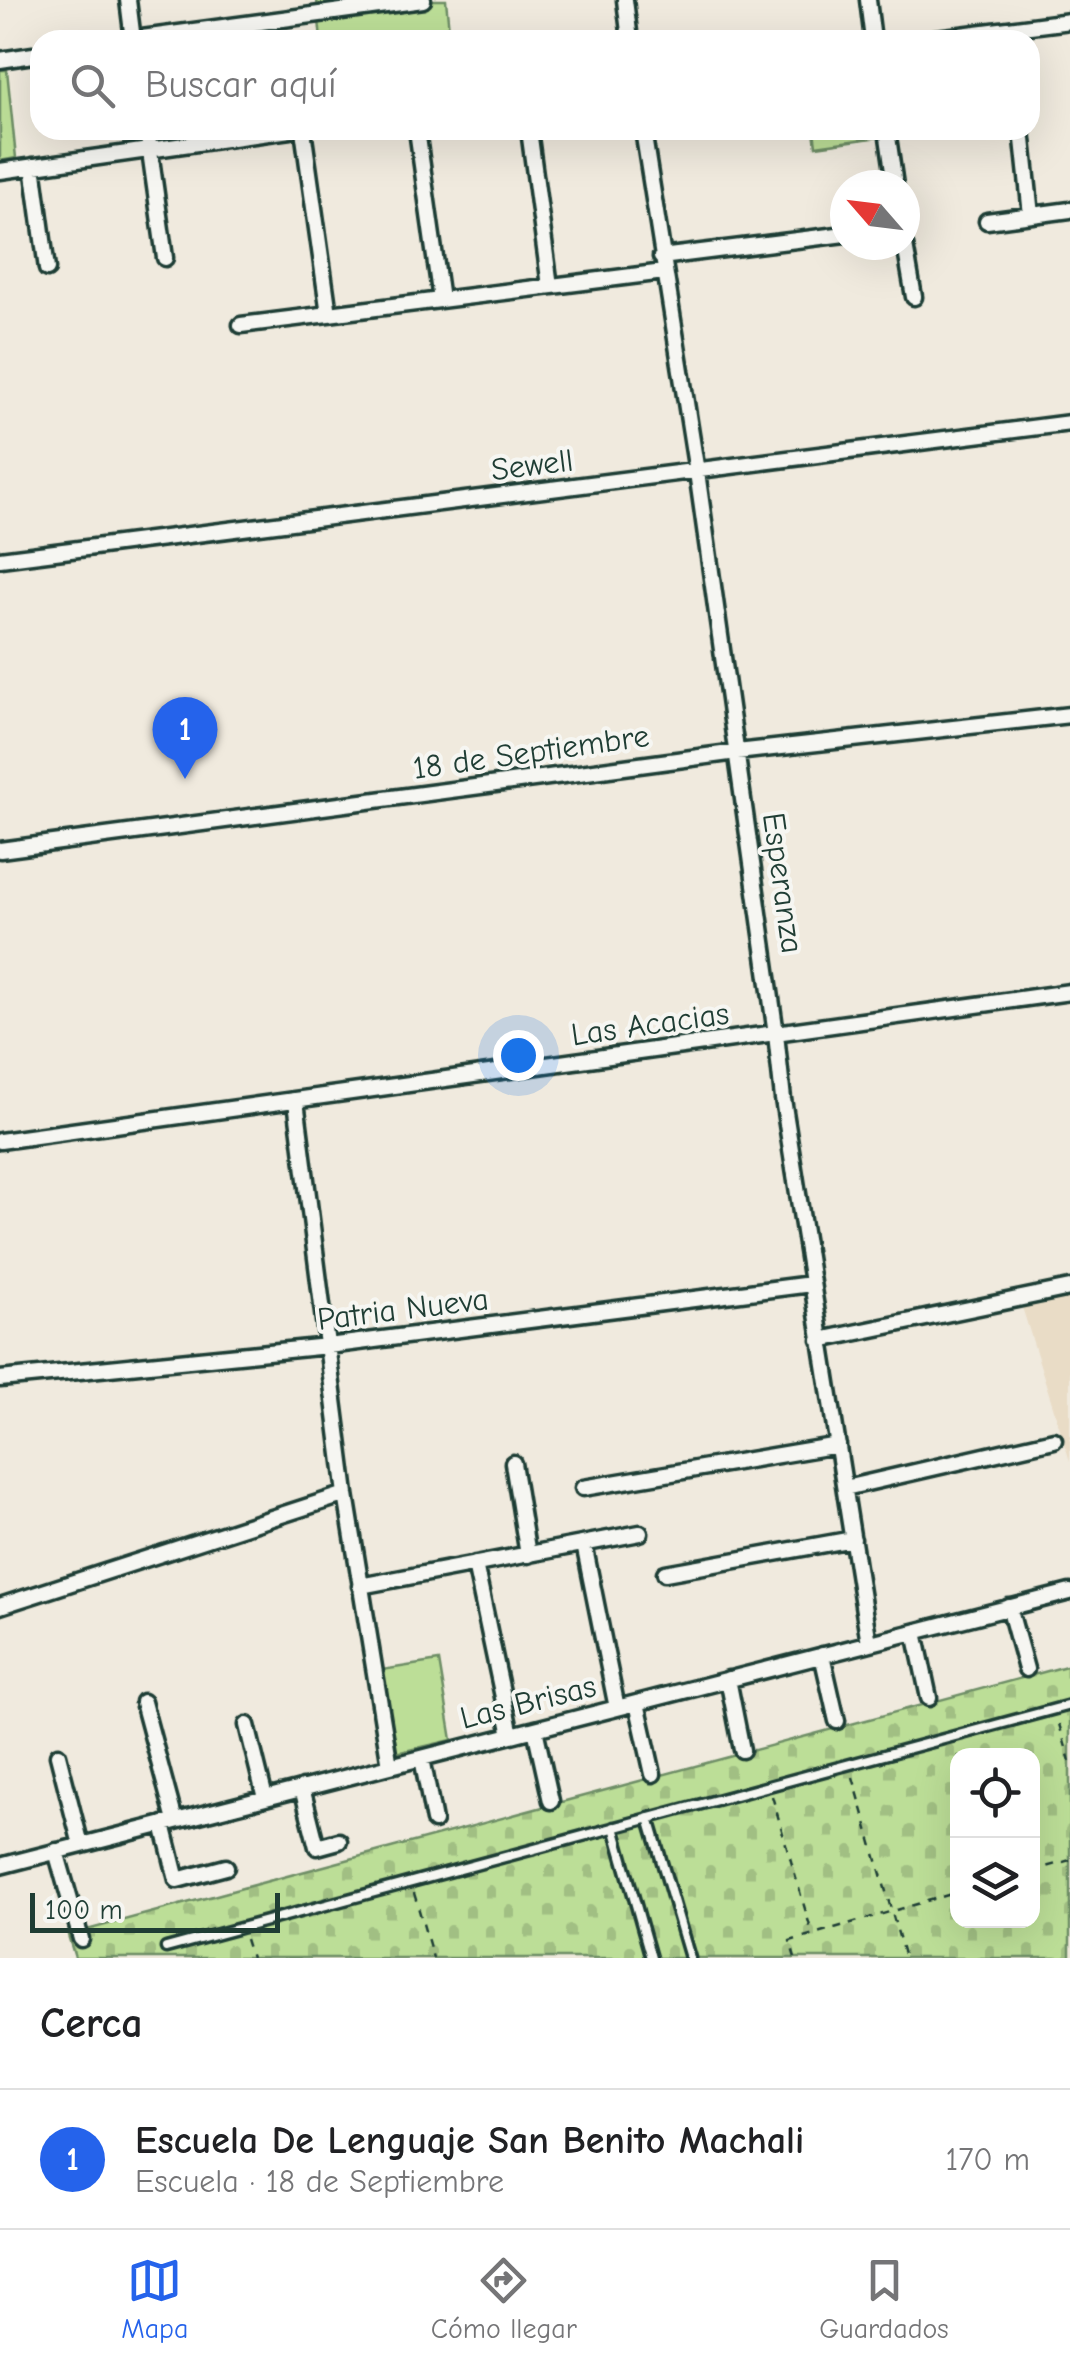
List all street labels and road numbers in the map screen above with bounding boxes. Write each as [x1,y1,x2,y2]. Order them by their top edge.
street label: Sewell [489,442,575,488]
street label: 18 de Septiembre [411,717,651,787]
street label: Esperanza [755,810,811,956]
street label: Las Acacias [569,995,731,1053]
street label: Patria Nueva [315,1280,491,1338]
street label: Las Brisas [456,1667,600,1737]

